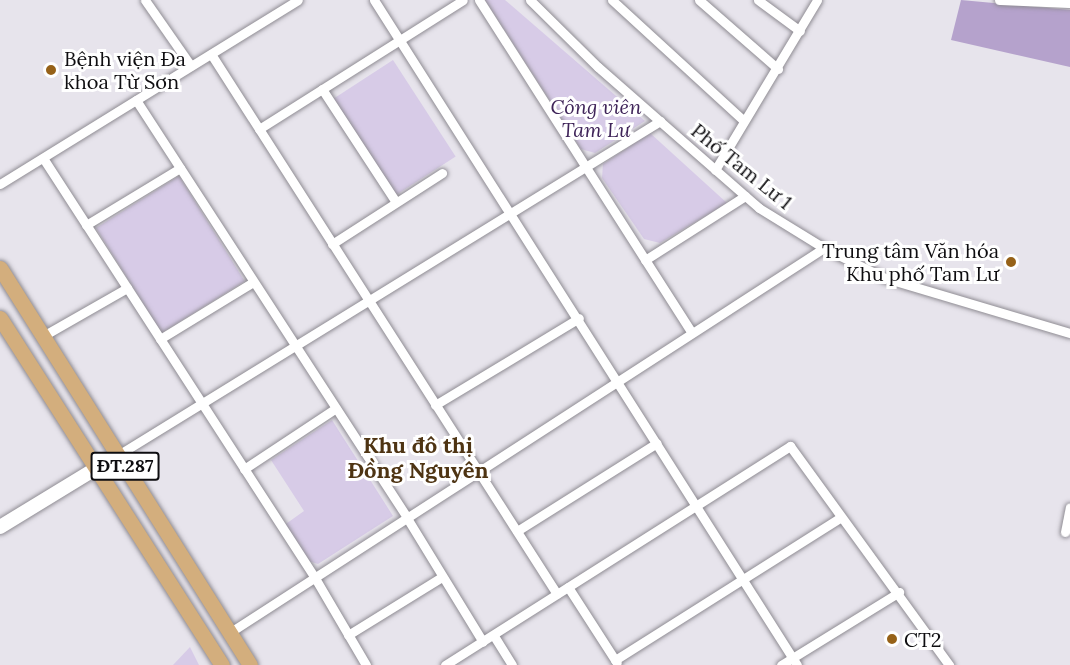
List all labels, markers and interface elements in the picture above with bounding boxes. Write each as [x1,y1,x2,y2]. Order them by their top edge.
place label: Bệnh viện Đa khoa Từ Sơn [64,46,186,93]
marker: Bệnh viện Đa khoa Từ Sơn [42,61,60,79]
park label: Công viên Tam Lư [551,94,641,141]
street label: Phố Tam Lư 1 [687,118,797,214]
place label: Trung tâm Văn hóa Khu phố Tam Lư [822,238,999,285]
marker: Trung tâm Văn hóa Khu phố Tam Lư [1004,255,1018,269]
district label: Khu đô thị Đồng Nguyên [347,432,489,484]
road number: ĐT.287 [90,451,160,481]
place label: CT2 [904,627,942,651]
marker: CT2 [885,632,899,646]

